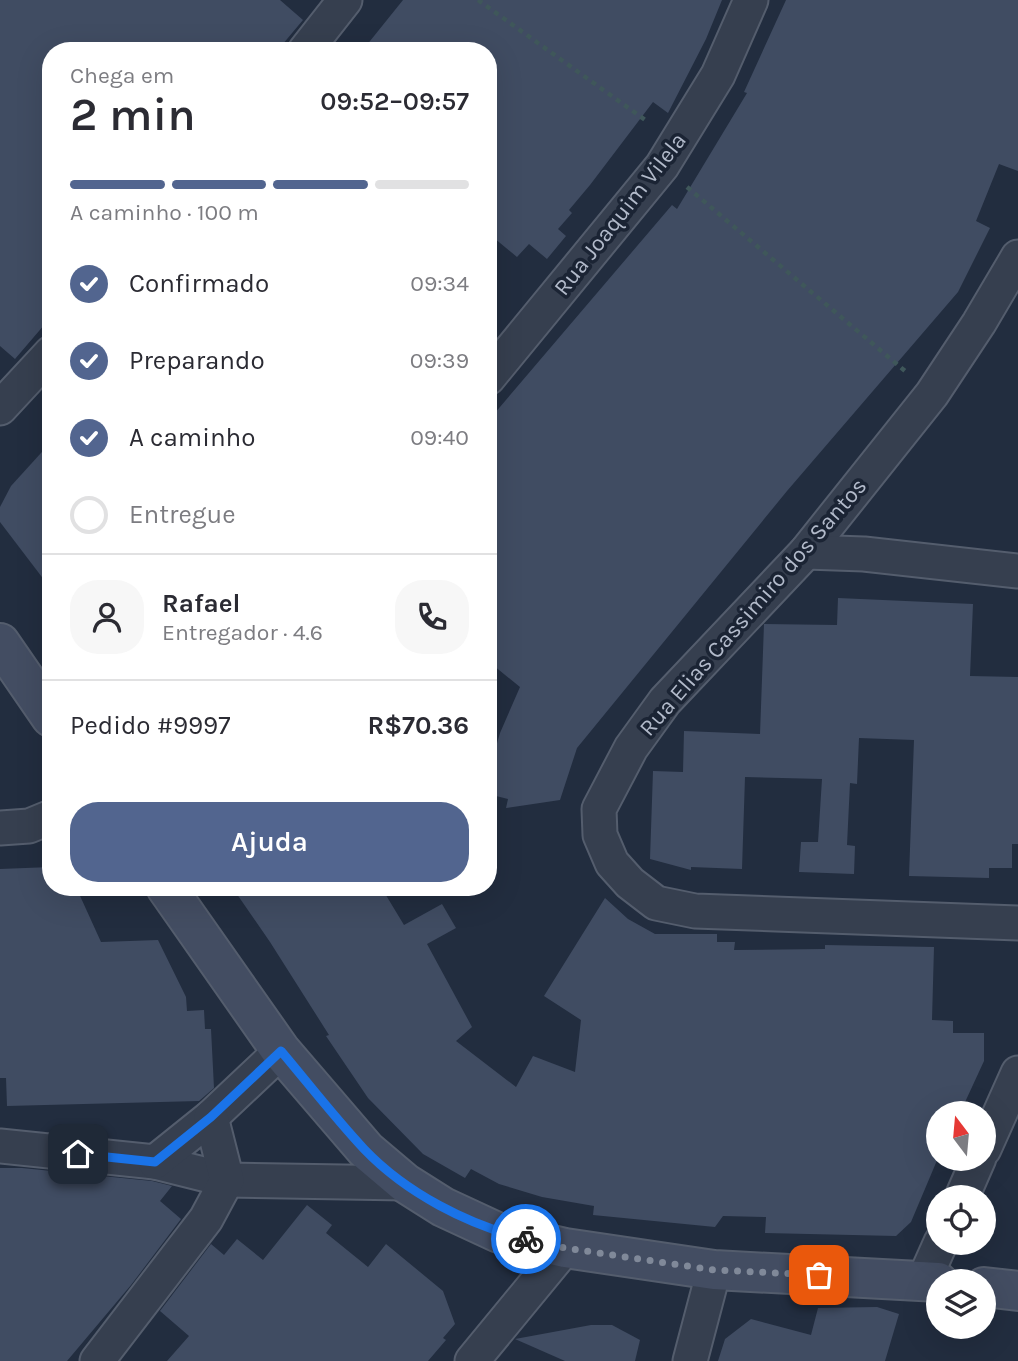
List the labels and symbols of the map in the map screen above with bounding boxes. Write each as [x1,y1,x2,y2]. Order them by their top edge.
street label: Rua Joaquim Vilela [548,127,692,301]
street label: Rua Elias Cassimiro dos Santos [634,473,872,741]
north arrow [926,1101,996,1171]
pin [48,1124,108,1184]
courier [491,1204,561,1274]
pin [789,1245,849,1305]

